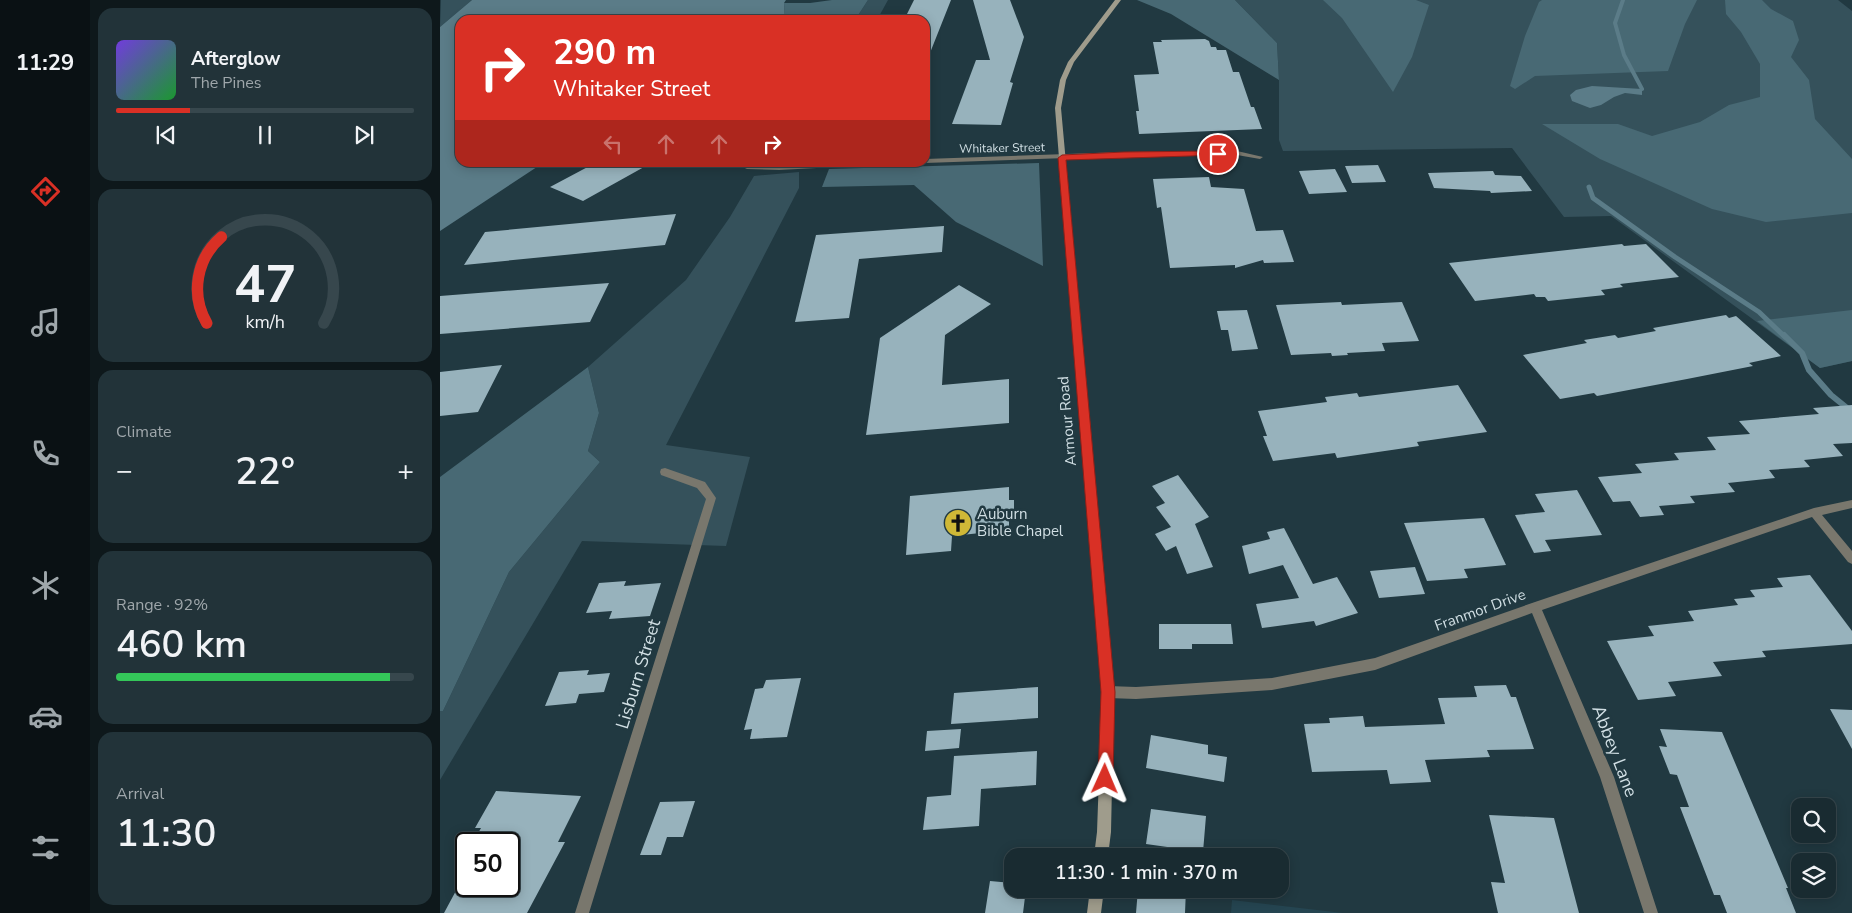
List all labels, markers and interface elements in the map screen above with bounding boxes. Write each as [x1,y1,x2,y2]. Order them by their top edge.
text: 290 m [553,29,656,76]
icon: right [470,35,535,100]
text: Afterglow [191,46,281,72]
text: 11:29 [16,48,74,78]
text: The Pines [191,72,261,94]
text: Whitaker Street [553,74,710,104]
icon: previous [152,121,180,149]
icon: pause [251,121,279,149]
icon: next [350,121,378,149]
icon: left [599,130,627,158]
icon: ahead [652,130,680,158]
icon: ahead [705,130,733,158]
icon: right [758,130,786,158]
pin [1197,133,1239,175]
street label: Whitaker Street [959,139,1046,157]
icon: arrive [1204,140,1232,168]
icon: directions [28,174,63,209]
text: 47 [234,249,296,320]
icon: music [28,305,63,340]
text: km/h [245,310,285,334]
street label: Armour Road [1053,375,1081,467]
text: Climate [116,421,171,443]
icon: phone [28,436,63,471]
text: 22° [235,446,295,497]
text: − [116,452,133,490]
text: + [397,452,414,490]
place label: Auburn Bible Chapel [977,504,1064,541]
church icon: Auburn Bible Chapel [943,508,973,538]
icon: climate [28,568,63,603]
street label: Franmor Drive [1432,584,1528,636]
text: Range · 92% [116,594,208,616]
street label: Lisburn Street [610,616,666,732]
text: 460 km [116,619,247,670]
icon: car [28,699,63,734]
street label: Abbey Lane [1586,702,1644,800]
position arrow [1078,752,1130,804]
text: Arrival [116,783,164,805]
map controls [1791,798,1836,898]
button: search [1791,798,1836,843]
text: 11:30 [116,808,216,859]
icon: filters [28,830,63,865]
speed limit sign: 50 [455,832,520,897]
button: layers [1791,853,1836,898]
text: 11:30 · 1 min · 370 m [1055,860,1238,886]

